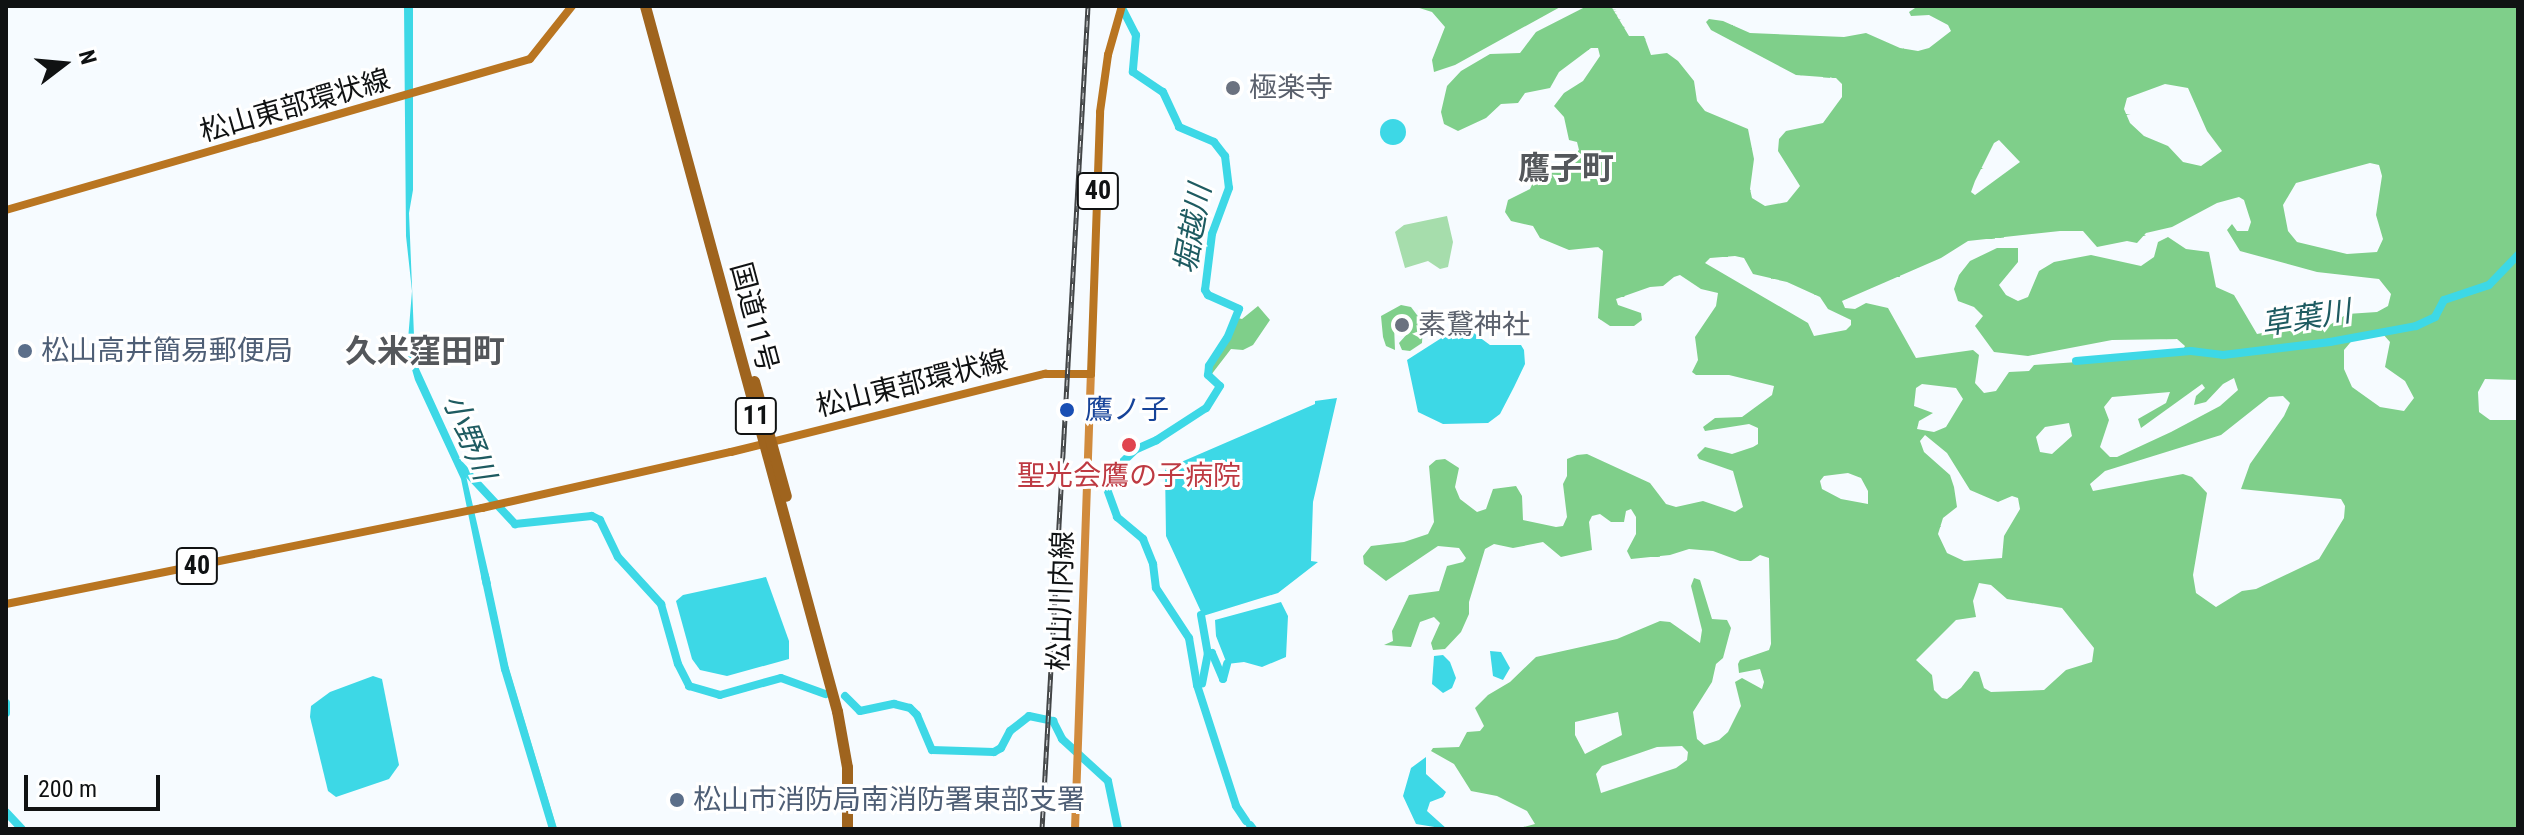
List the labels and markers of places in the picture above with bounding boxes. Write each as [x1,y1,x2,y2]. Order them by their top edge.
place label: 極楽寺 [1249,71,1333,105]
marker: 極楽寺 [1224,79,1242,97]
place label: 素鵞神社 [1418,308,1530,342]
marker: 素鵞神社 [1393,316,1411,334]
place label: 松山高井簡易郵便局 [41,334,293,368]
marker: 松山高井簡易郵便局 [16,342,34,360]
place label: 鷹ノ子 [1085,393,1169,427]
marker: 鷹ノ子 [1056,399,1078,421]
marker: 聖光会鷹の子病院 [1118,434,1140,456]
place label: 聖光会鷹の子病院 [1017,459,1241,493]
place label: 松山市消防局南消防署東部支署 [693,783,1085,817]
marker: 松山市消防局南消防署東部支署 [668,791,686,809]

